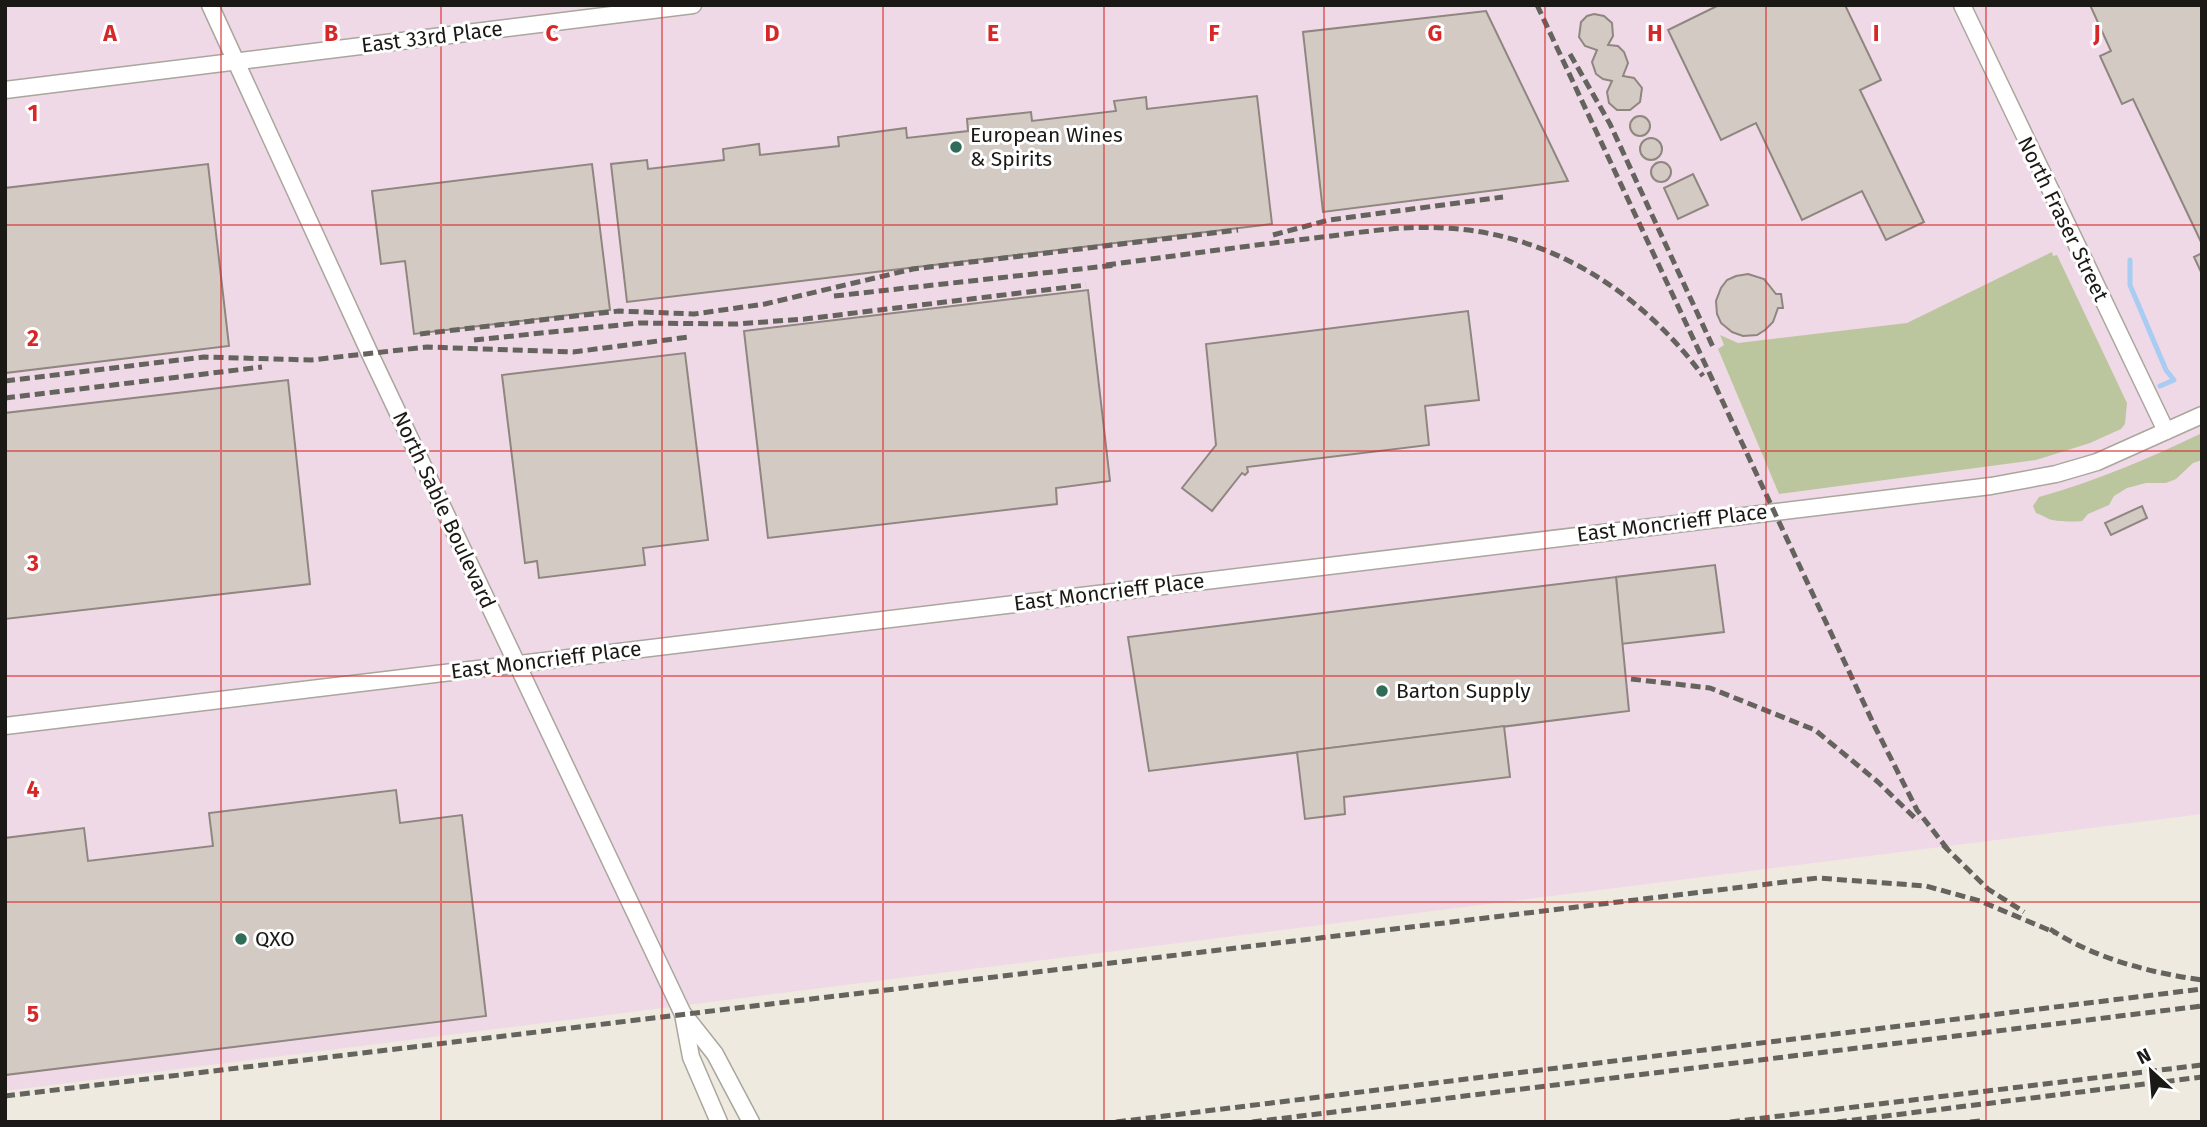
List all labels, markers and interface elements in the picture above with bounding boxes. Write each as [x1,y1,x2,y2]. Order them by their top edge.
street label: East 33rd Place [360,15,504,59]
text: A [102,19,117,47]
text: B [324,19,338,47]
text: C [545,19,559,47]
text: D [765,19,780,47]
text: E [987,19,999,47]
text: F [1208,19,1220,47]
text: G [1428,19,1442,47]
text: H [1647,19,1663,47]
text: I [1873,19,1879,47]
text: J [2092,19,2101,47]
text: 1 [28,99,38,127]
place label: European Wines & Spirits [970,122,1123,172]
street label: North Fraser Street [2012,132,2114,306]
marker: European Wines & Spirits [948,139,964,155]
text: 2 [27,324,39,352]
street label: North Sable Boulevard [387,407,501,613]
street label: East Moncrieff Place [1575,498,1769,548]
text: 3 [26,549,39,577]
street label: East Moncrieff Place [1012,567,1206,617]
street label: East Moncrieff Place [449,635,643,685]
place label: Barton Supply [1396,678,1531,704]
marker: Barton Supply [1374,683,1390,699]
text: 4 [27,775,40,803]
place label: QXO [255,926,295,952]
marker: QXO [233,931,249,947]
text: 5 [27,1000,39,1028]
north arrow [2116,1036,2186,1106]
text: N [2133,1043,2154,1069]

